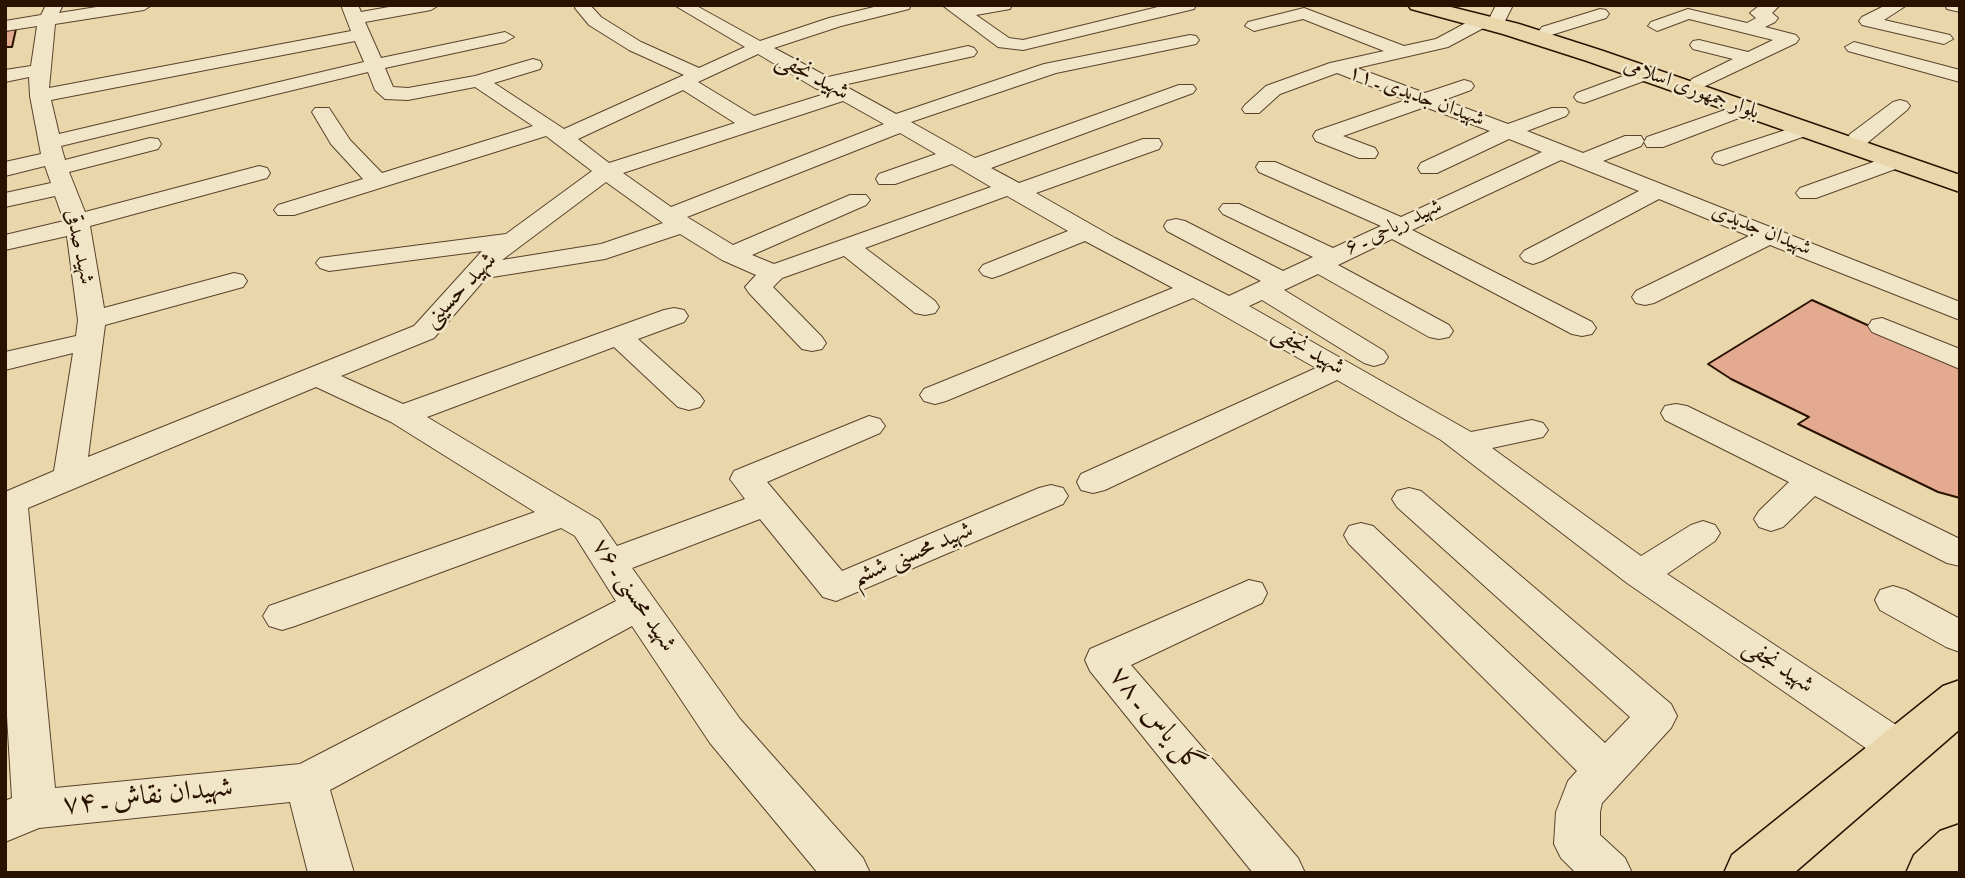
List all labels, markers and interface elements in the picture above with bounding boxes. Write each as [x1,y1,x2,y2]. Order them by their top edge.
street label: شهید نجفی [770,46,854,108]
street label: بلوار جمهوری اسلامی [1620,54,1762,126]
street label: شهیدان جدیدی ـ ۱۱ [1344,61,1488,133]
street label: شهید ریاحی ـ ۶ [1341,195,1447,261]
street label: شهیدان جدیدی [1707,200,1815,262]
street label: شهید صدقی [58,207,98,287]
street label: شهید حسینی [418,247,504,335]
street label: شهید نجفی [1267,319,1349,383]
street label: شهید محسنی ششم [848,517,978,593]
street label: شهید محسنی ـ ۷۶ [585,534,681,658]
street label: شهید نجفی [1737,633,1819,701]
street label: گل یاس ـ ۷۸ [1101,661,1209,781]
street label: شهیدان نقاش ـ ۷۴ [61,772,235,824]

